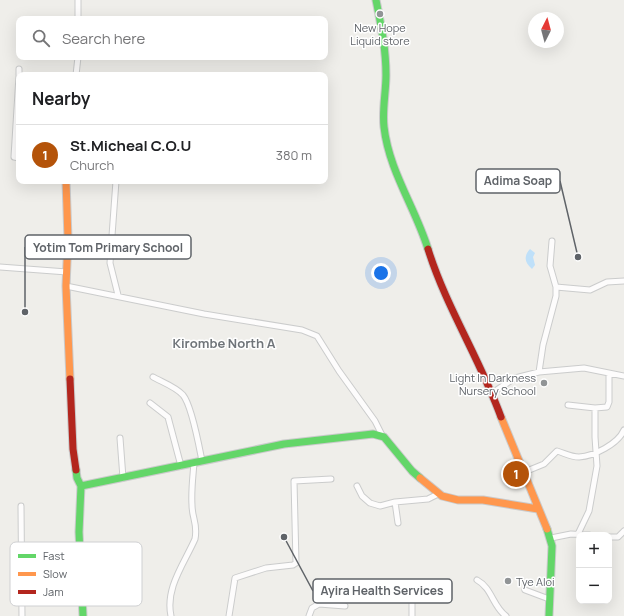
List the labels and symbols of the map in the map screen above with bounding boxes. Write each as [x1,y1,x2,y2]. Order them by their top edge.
marker: New Hope Liquid store [375,9,385,19]
north arrow [528,12,564,48]
place label: New Hope Liquid store [350,20,410,48]
callout: Adima Soap [476,169,560,193]
text: Adima Soap [484,172,552,189]
callout: Yotim Tom Primary School [25,235,191,259]
text: Yotim Tom Primary School [33,239,183,256]
your location [371,263,391,283]
district label: Kirombe North A [173,334,276,352]
place label: Light In Darkness Nursery School [449,370,536,398]
marker: Light In Darkness Nursery School [539,378,549,388]
pin: 1 [503,459,529,489]
legend [10,542,142,606]
text: Fast [43,548,65,563]
text: Slow [43,566,68,581]
place label: Tye Aloi [516,574,555,589]
marker: Tye Aloi [503,576,513,586]
callout: Ayira Health Services [313,579,452,603]
text: Ayira Health Services [321,582,444,599]
text: Jam [43,584,64,599]

